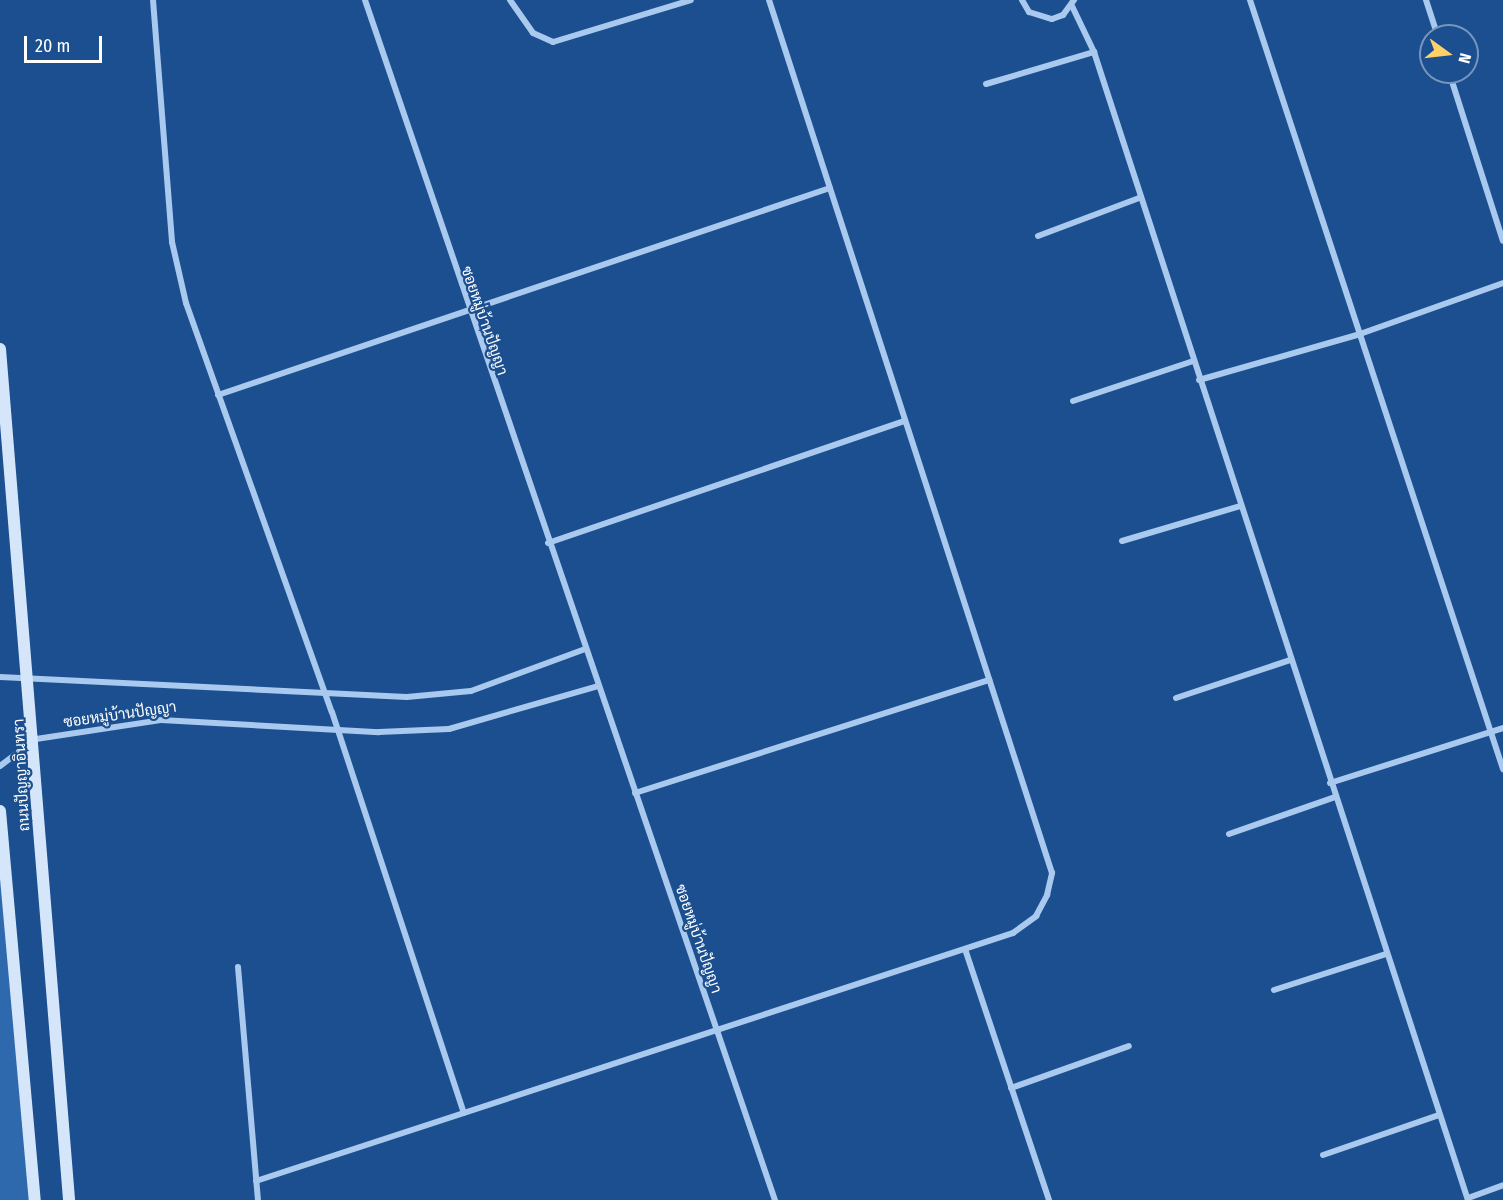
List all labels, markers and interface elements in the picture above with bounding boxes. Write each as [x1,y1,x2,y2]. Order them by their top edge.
scale bar [27,24,105,62]
north arrow [1419,24,1479,84]
text: 20 m [35,35,70,57]
text: N [1455,51,1475,65]
street label: ซอยหมู่บ้านปัญญา [457,264,511,378]
street label: ซอยหมู่บ้านปัญญา [62,698,178,732]
street label: ถนนปัญญาอินทรา [10,718,34,832]
street label: ซอยหมู่บ้านปัญญา [671,882,725,996]

